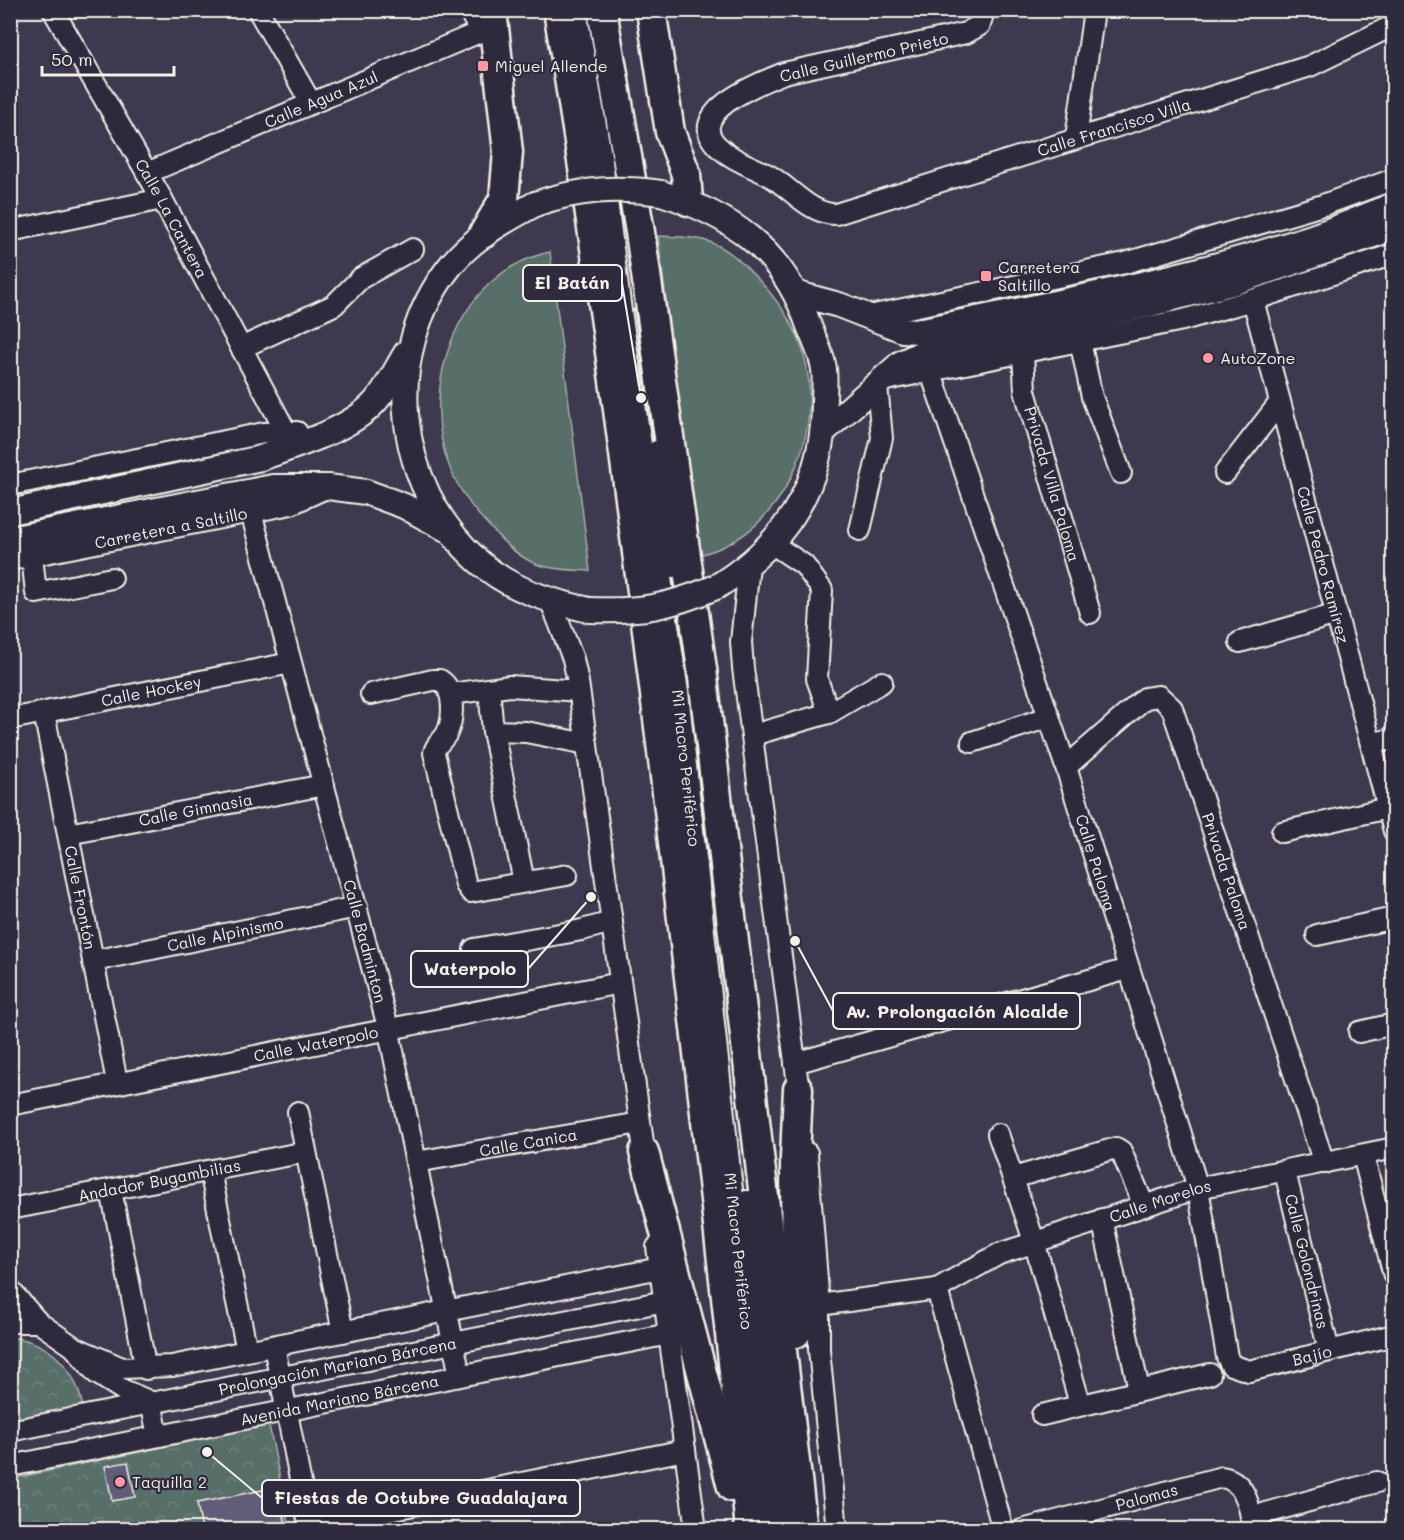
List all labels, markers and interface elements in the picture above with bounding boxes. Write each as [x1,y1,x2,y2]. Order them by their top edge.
street label: Calle Guillermo Prieto [778,27,950,86]
scale bar [42,39,174,77]
text: 50 m [51,47,93,71]
place label: Miguel Allende [495,55,608,76]
marker: Miguel Allende [476,59,490,73]
street label: Calle Agua Azul [261,65,381,132]
street label: Calle Francisco Villa [1035,93,1193,161]
street label: Calle La Cantera [131,155,213,282]
place label: Carretera Saltillo [998,256,1080,295]
callout: El Batán [523,265,622,301]
marker: Carretera Saltillo [979,269,993,283]
text: El Batán [534,270,610,294]
place label: AutoZone [1220,347,1295,368]
marker: AutoZone [1201,351,1215,365]
street label: Privada Villa Paloma [1020,404,1085,564]
street label: Calle Pedro Ramírez [1293,484,1355,646]
street label: Carretera a Saltillo [93,502,249,553]
street label: Calle Hockey [99,670,203,711]
street label: Mi Macro Periférico [668,688,706,847]
street label: Calle Gimnasia [137,788,254,830]
street label: Privada Paloma [1198,810,1256,933]
street label: Calle Paloma [1071,812,1122,914]
street label: Calle Frontón [60,844,101,951]
street label: Calle Badminton [339,877,392,1005]
street label: Calle Alpinismo [165,911,285,956]
callout: Waterpolo [411,951,528,987]
text: Waterpolo [424,956,516,980]
callout: Av. Prolongación Alcalde [833,993,1080,1029]
text: Av. Prolongación Alcalde [846,999,1069,1023]
street label: Calle Waterpolo [252,1021,380,1066]
street label: Calle Canica [478,1123,579,1161]
street label: Andador Bugambilias [76,1154,242,1206]
street label: Mi Macro Periférico [720,1172,758,1330]
street label: Calle Morelos [1106,1175,1213,1227]
street label: Calle Golondrinas [1281,1192,1334,1331]
street label: Prolongación Mariano Bárcena [217,1332,458,1399]
street label: Bajío [1290,1340,1334,1370]
street label: Avenida Mariano Bárcena [238,1369,441,1430]
place label: Taquilla 2 [132,1471,207,1492]
marker: Taquilla 2 [113,1475,127,1489]
street label: Palomas [1113,1478,1180,1515]
callout: Fiestas de Octubre Guadalajara [262,1480,580,1516]
text: Fiestas de Octubre Guadalajara [274,1485,568,1509]

